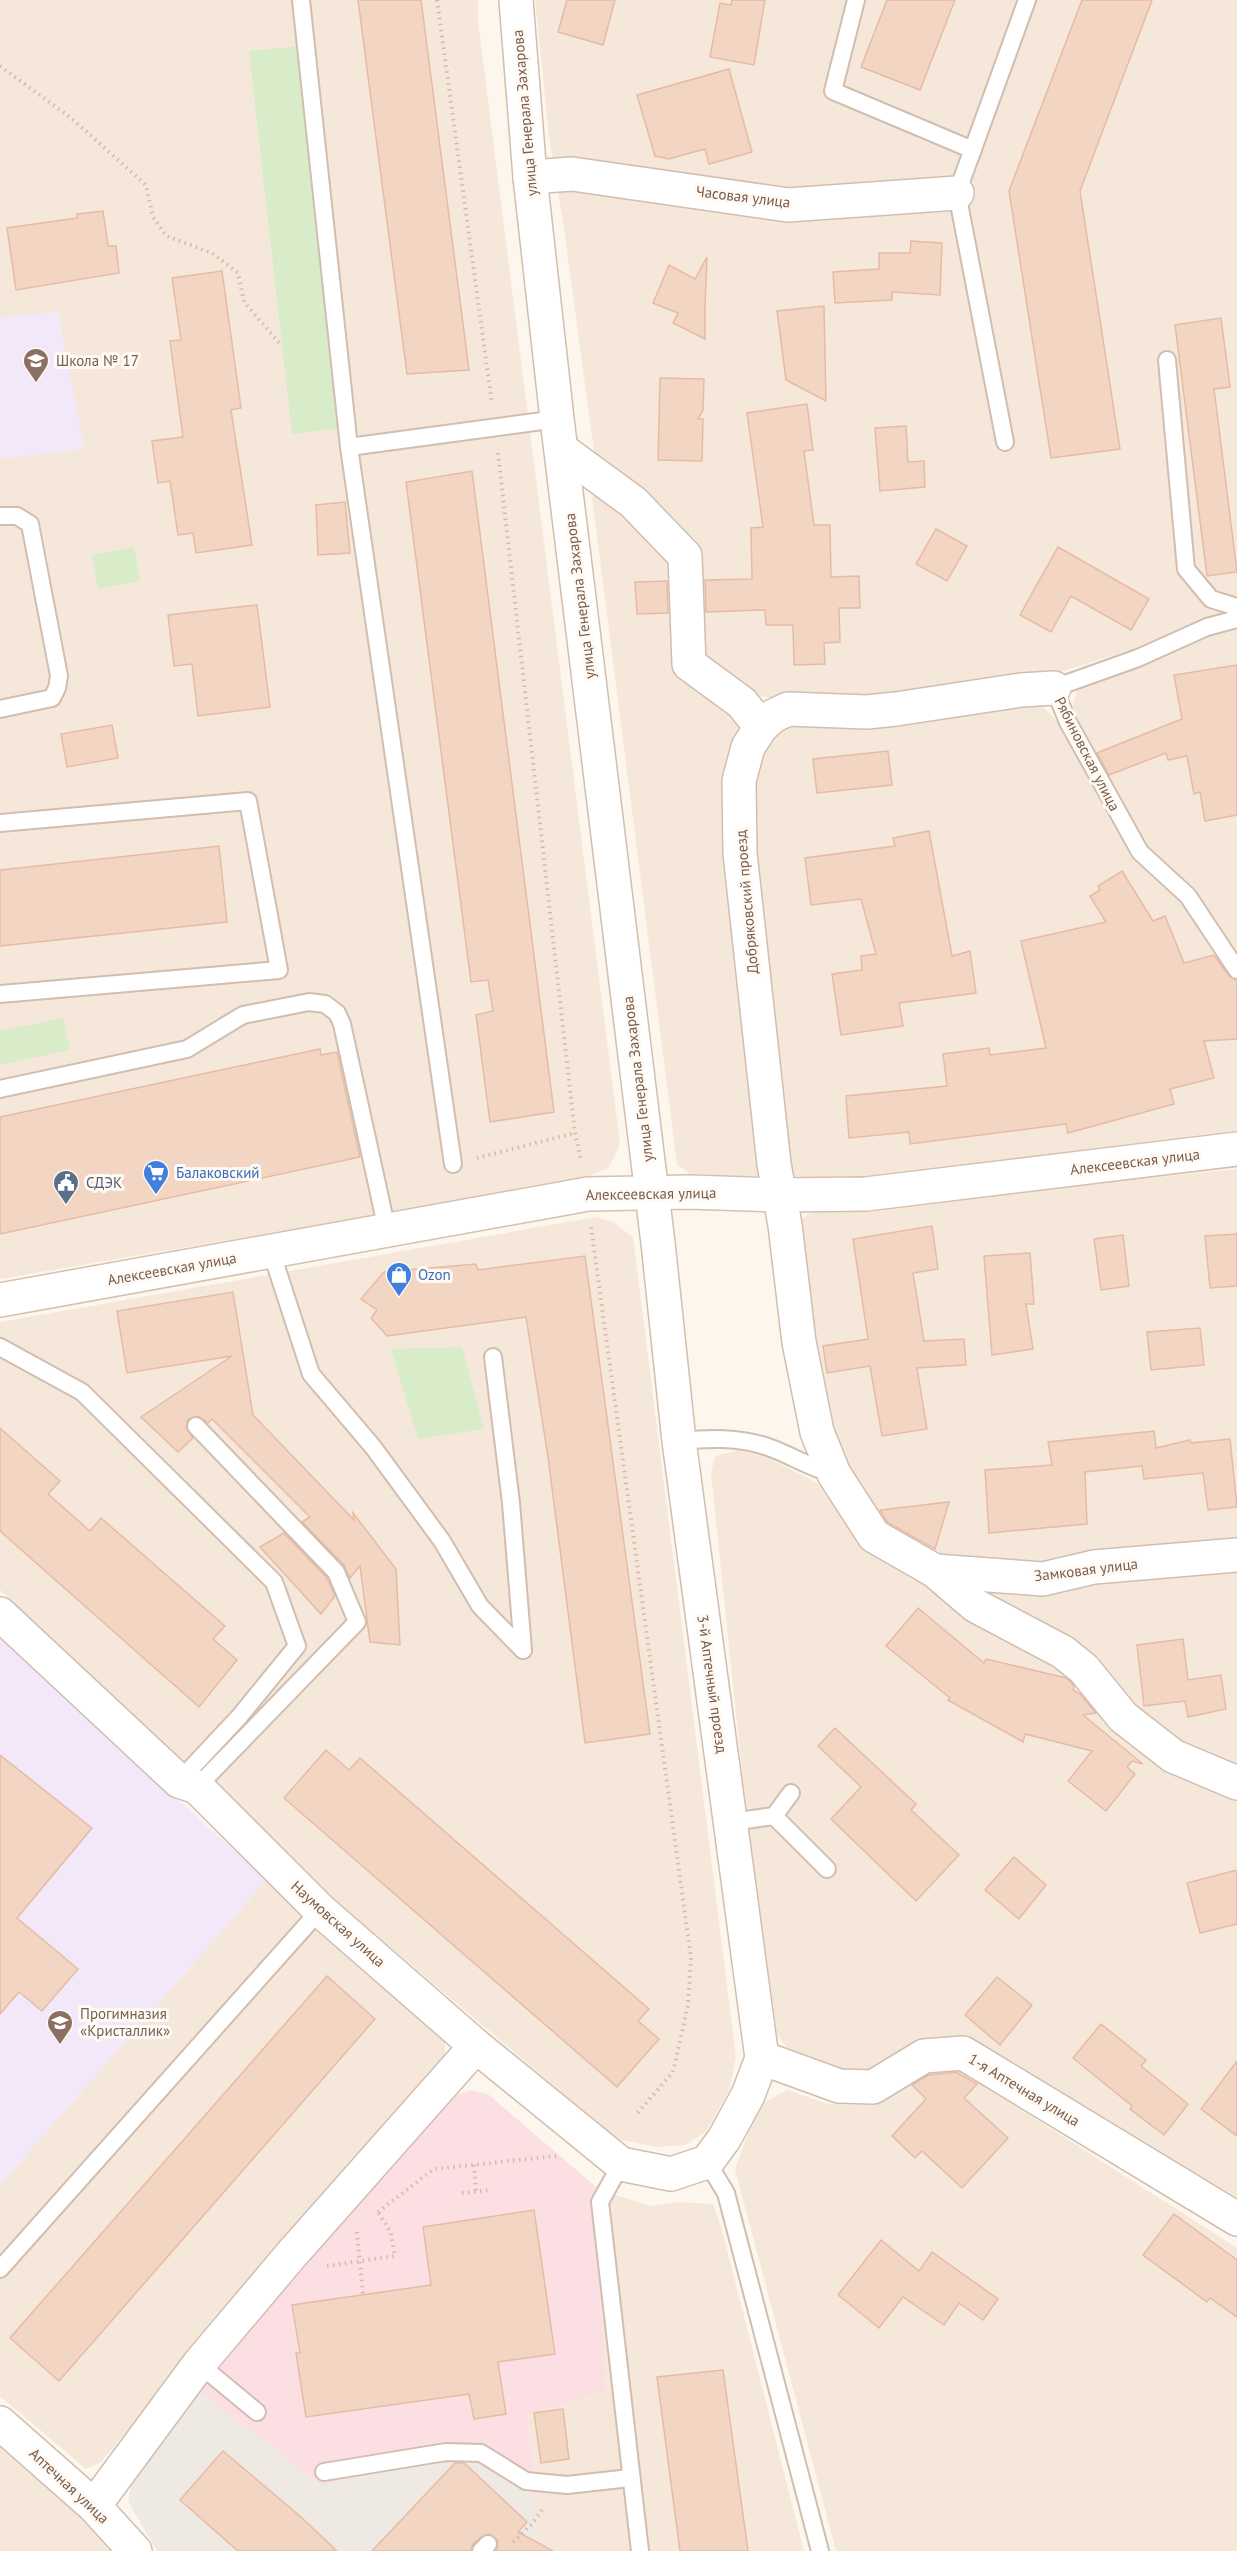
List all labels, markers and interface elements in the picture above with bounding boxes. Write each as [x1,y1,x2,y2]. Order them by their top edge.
street label: улица Генерала Захарова [508,29,541,197]
street label: Часовая улица [695,181,791,212]
school or university icon: Школа № 17 [21,346,51,384]
place label: Школа № 17 [56,351,139,370]
street label: улица Генерала Захарова [560,512,599,680]
street label: Рябиновская улица [1050,693,1124,814]
street label: Добряковский проезд [731,829,762,975]
street label: улица Генерала Захарова [618,995,657,1163]
street label: Алексеевская улица [1069,1144,1201,1179]
supermarket icon: Балаковский [141,1158,171,1196]
place label: Балаковский [176,1163,260,1182]
public building icon: СДЭК [51,1168,81,1206]
place label: СДЭК [86,1173,122,1192]
street label: Алексеевская улица [586,1183,716,1204]
street label: Алексеевская улица [106,1248,238,1289]
shop icon: Ozon [384,1260,414,1298]
place label: Ozon [418,1265,451,1284]
street label: Замковая улица [1033,1554,1139,1585]
street label: 3-й Аптечный проезд [693,1614,732,1754]
street label: Наумовская улица [287,1876,389,1971]
place label: Прогимназия «Кристаллик» [80,2004,170,2040]
school or university icon: Прогимназия «Кристаллик» [45,2008,75,2046]
street label: 1-я Аптечная улица [965,2049,1083,2130]
street label: Аптечная улица [25,2444,113,2527]

